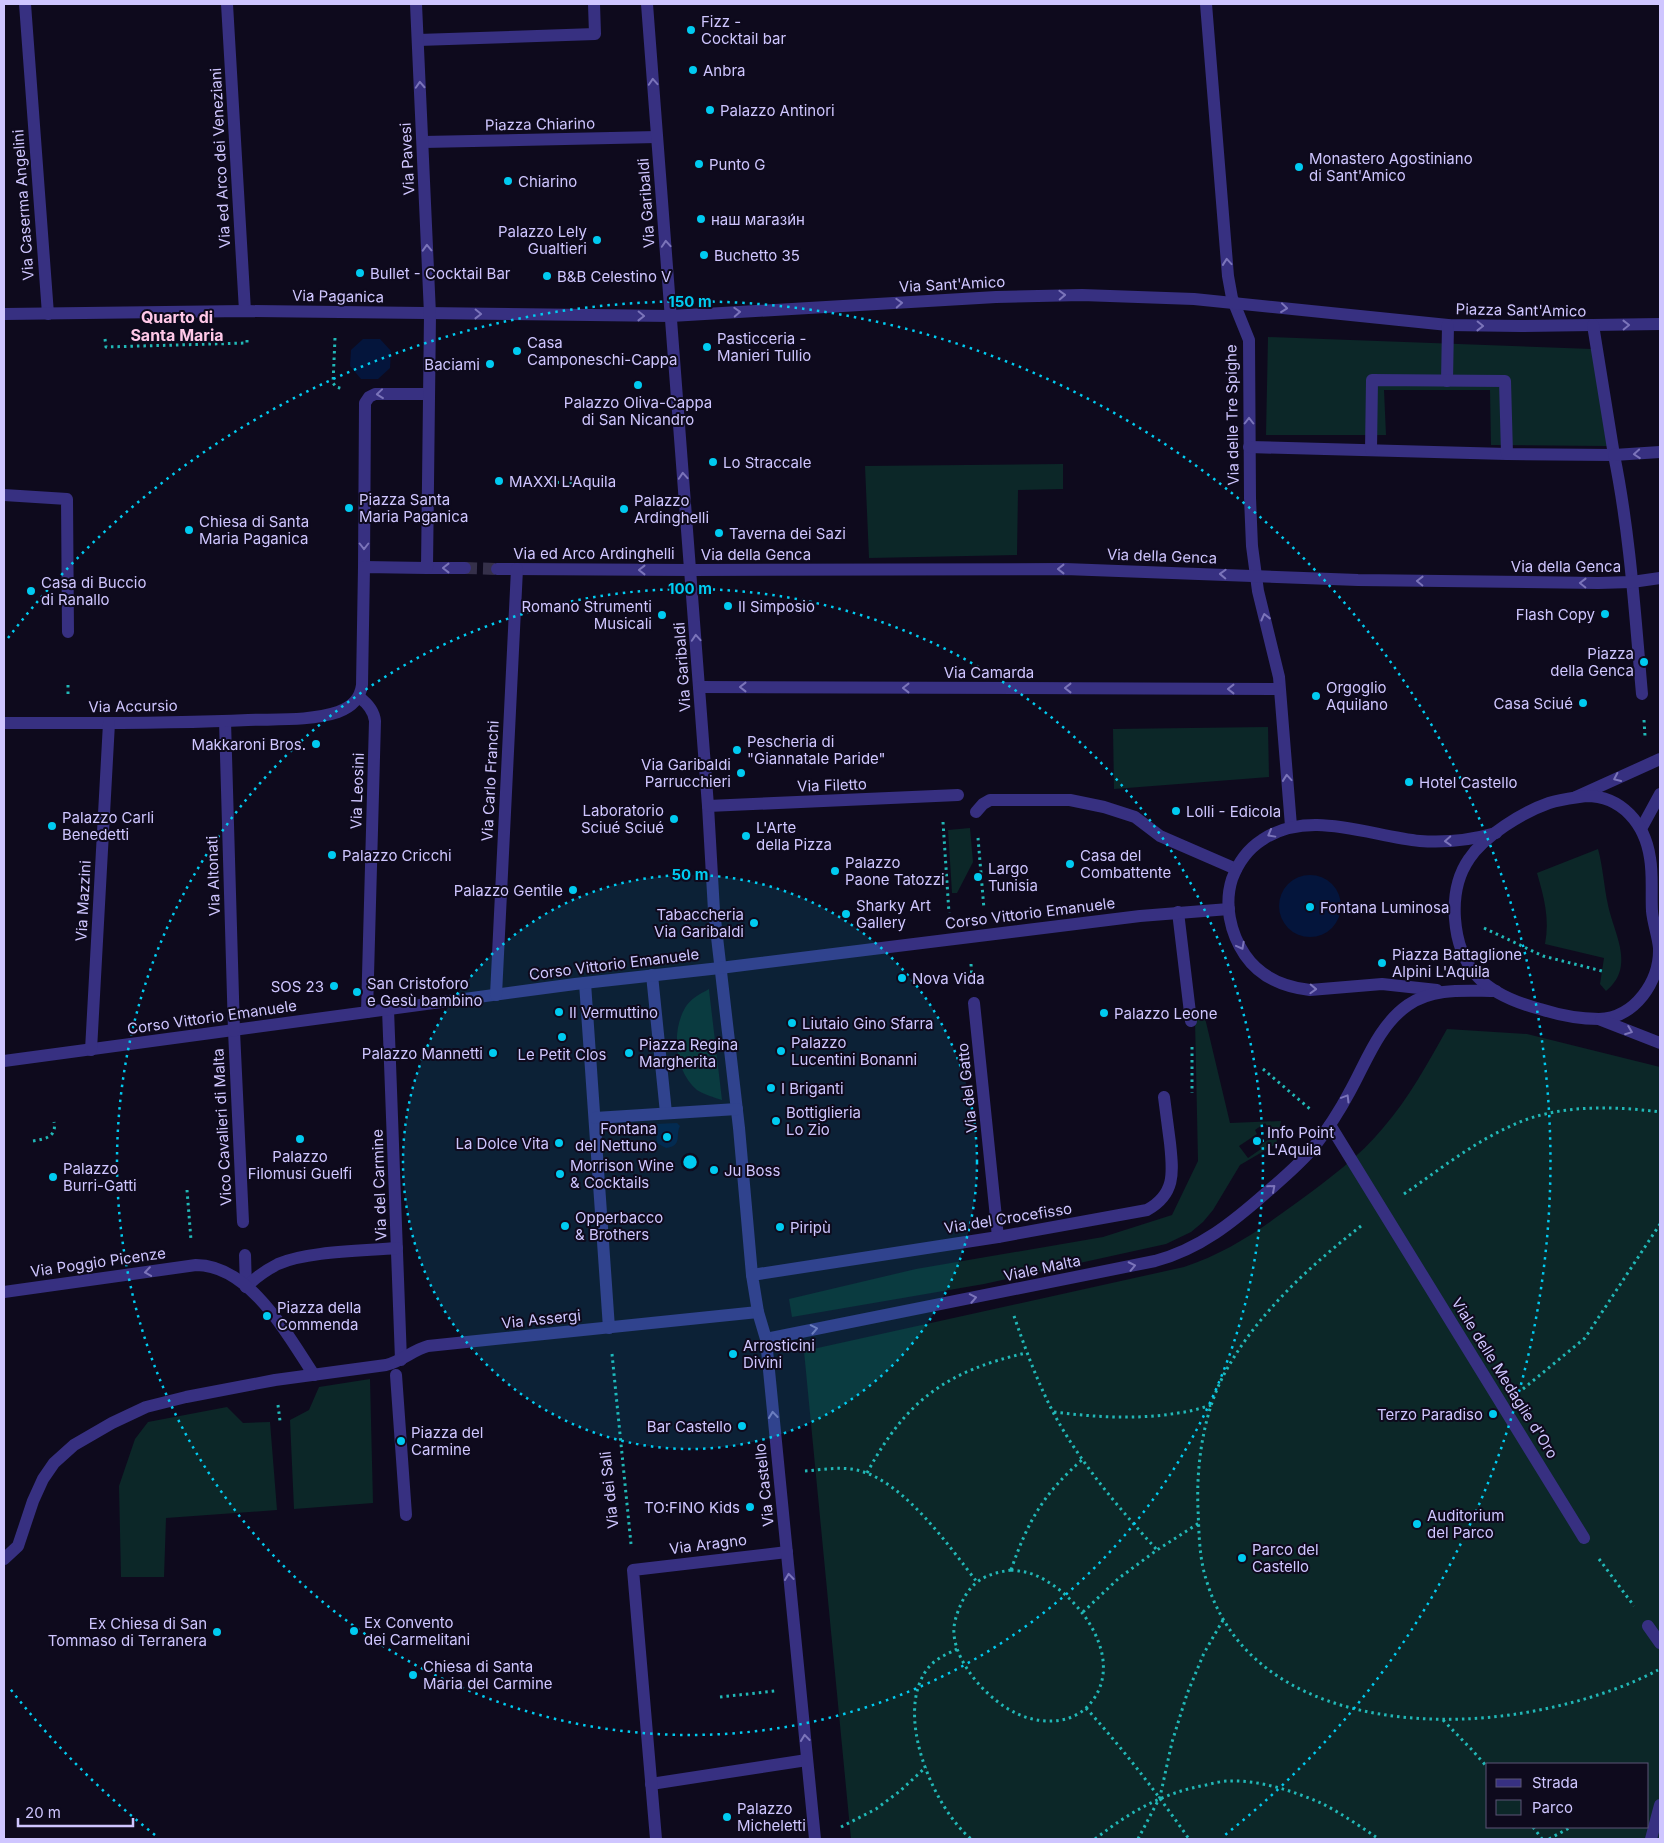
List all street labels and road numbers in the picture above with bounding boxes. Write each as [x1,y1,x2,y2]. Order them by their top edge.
street label: Via ed Arco dei Veneziani [206,67,234,249]
street label: Piazza Chiarino [485,114,595,134]
street label: Via Pavesi [396,122,418,196]
street label: Via Caserma Angelini [8,129,38,281]
street label: Via Garibaldi [633,157,659,249]
street label: Via Sant'Amico [898,272,1006,296]
street label: Via Paganica [292,286,384,306]
street label: Piazza Sant'Amico [1456,299,1586,321]
street label: Via delle Tre Spighe [1221,344,1243,486]
street label: Via ed Arco Ardinghelli [513,544,675,563]
street label: Via della Genca [701,545,811,564]
street label: Via della Genca [1106,545,1218,567]
street label: Via della Genca [1511,557,1621,576]
street label: Via Garibaldi [669,621,695,713]
street label: Via Camarda [944,663,1034,682]
street label: Via Accursio [88,696,178,716]
street label: Via Carlo Franchi [477,720,503,842]
street label: Via Leosini [346,752,368,830]
street label: Via Filetto [797,774,867,796]
street label: Via Altonati [202,835,224,917]
street label: Via Mazzini [71,860,95,942]
street label: Corso Vittorio Emanuele [944,893,1116,933]
street label: Corso Vittorio Emanuele [528,944,700,984]
street label: Corso Vittorio Emanuele [126,996,298,1038]
street label: Via del Gatto [953,1042,981,1134]
street label: Vico Cavalieri di Malta [208,1048,236,1206]
street label: Via del Carmine [368,1129,390,1241]
street label: Via del Crocefisso [943,1199,1073,1237]
street label: Via Poggio Picenze [29,1243,167,1281]
street label: Viale Malta [1002,1251,1082,1285]
street label: Viale delle Medaglie d'Oro [1448,1294,1562,1462]
street label: Via Assergi [500,1305,582,1333]
street label: Via Castello [750,1442,778,1528]
street label: Via dei Sali [595,1450,623,1530]
street label: Via Aragno [668,1530,748,1558]

